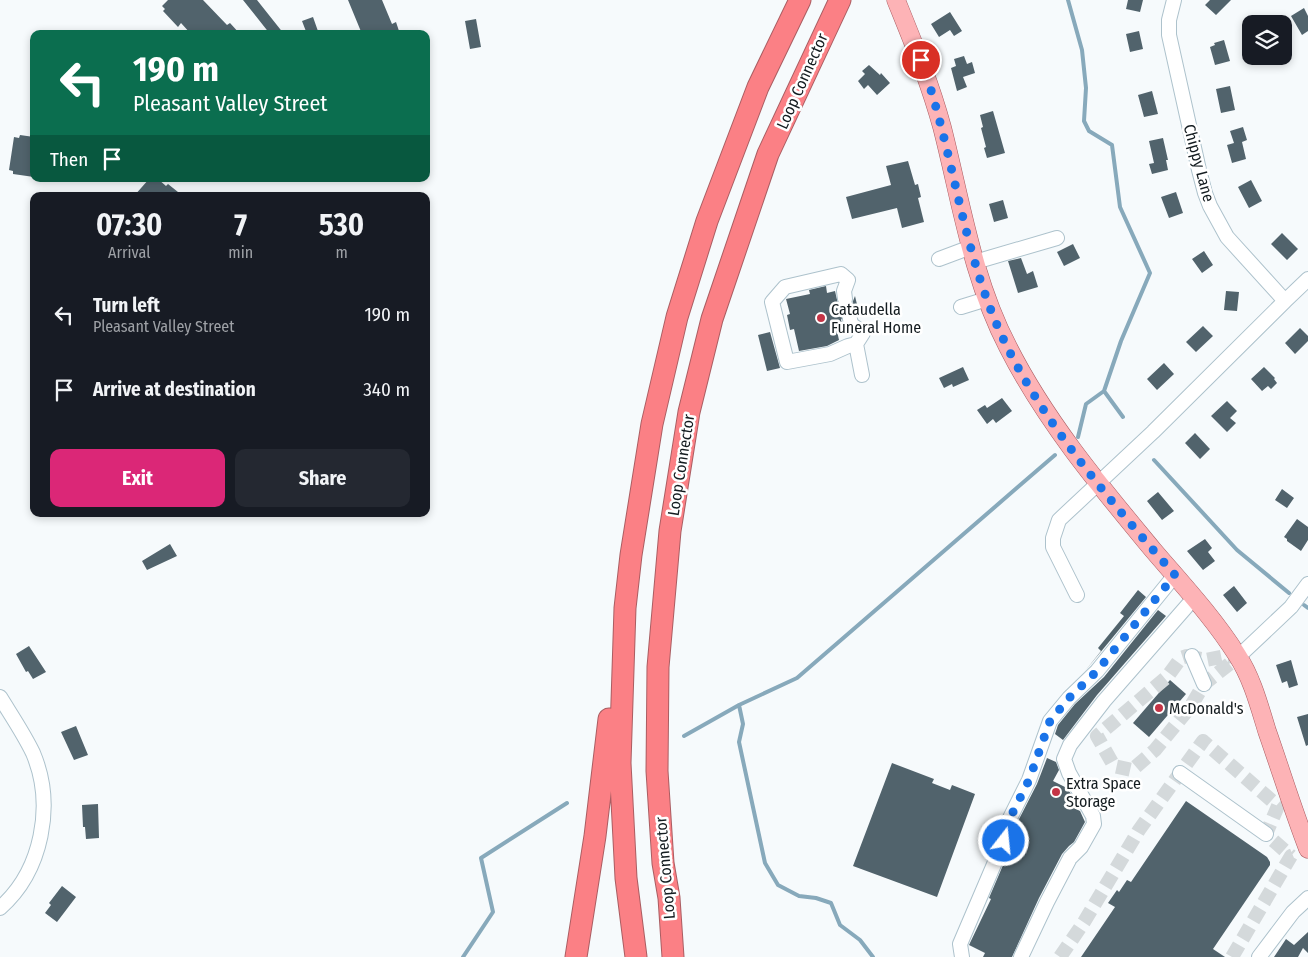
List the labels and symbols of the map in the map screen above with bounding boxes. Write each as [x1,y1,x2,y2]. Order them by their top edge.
street label: Loop Connector [772,30,832,132]
pin [900,39,942,81]
street label: Chippy Lane [1180,122,1218,204]
place label: Cataudella Funeral Home [831,300,921,337]
marker: Cataudella Funeral Home [815,312,827,324]
street label: Loop Connector [664,412,698,517]
place label: McDonald's [1169,699,1244,718]
marker: McDonald's [1153,702,1165,714]
place label: Extra Space Storage [1066,774,1141,811]
marker: Extra Space Storage [1050,786,1062,798]
position arrow [977,814,1029,866]
street label: Loop Connector [651,816,679,920]

